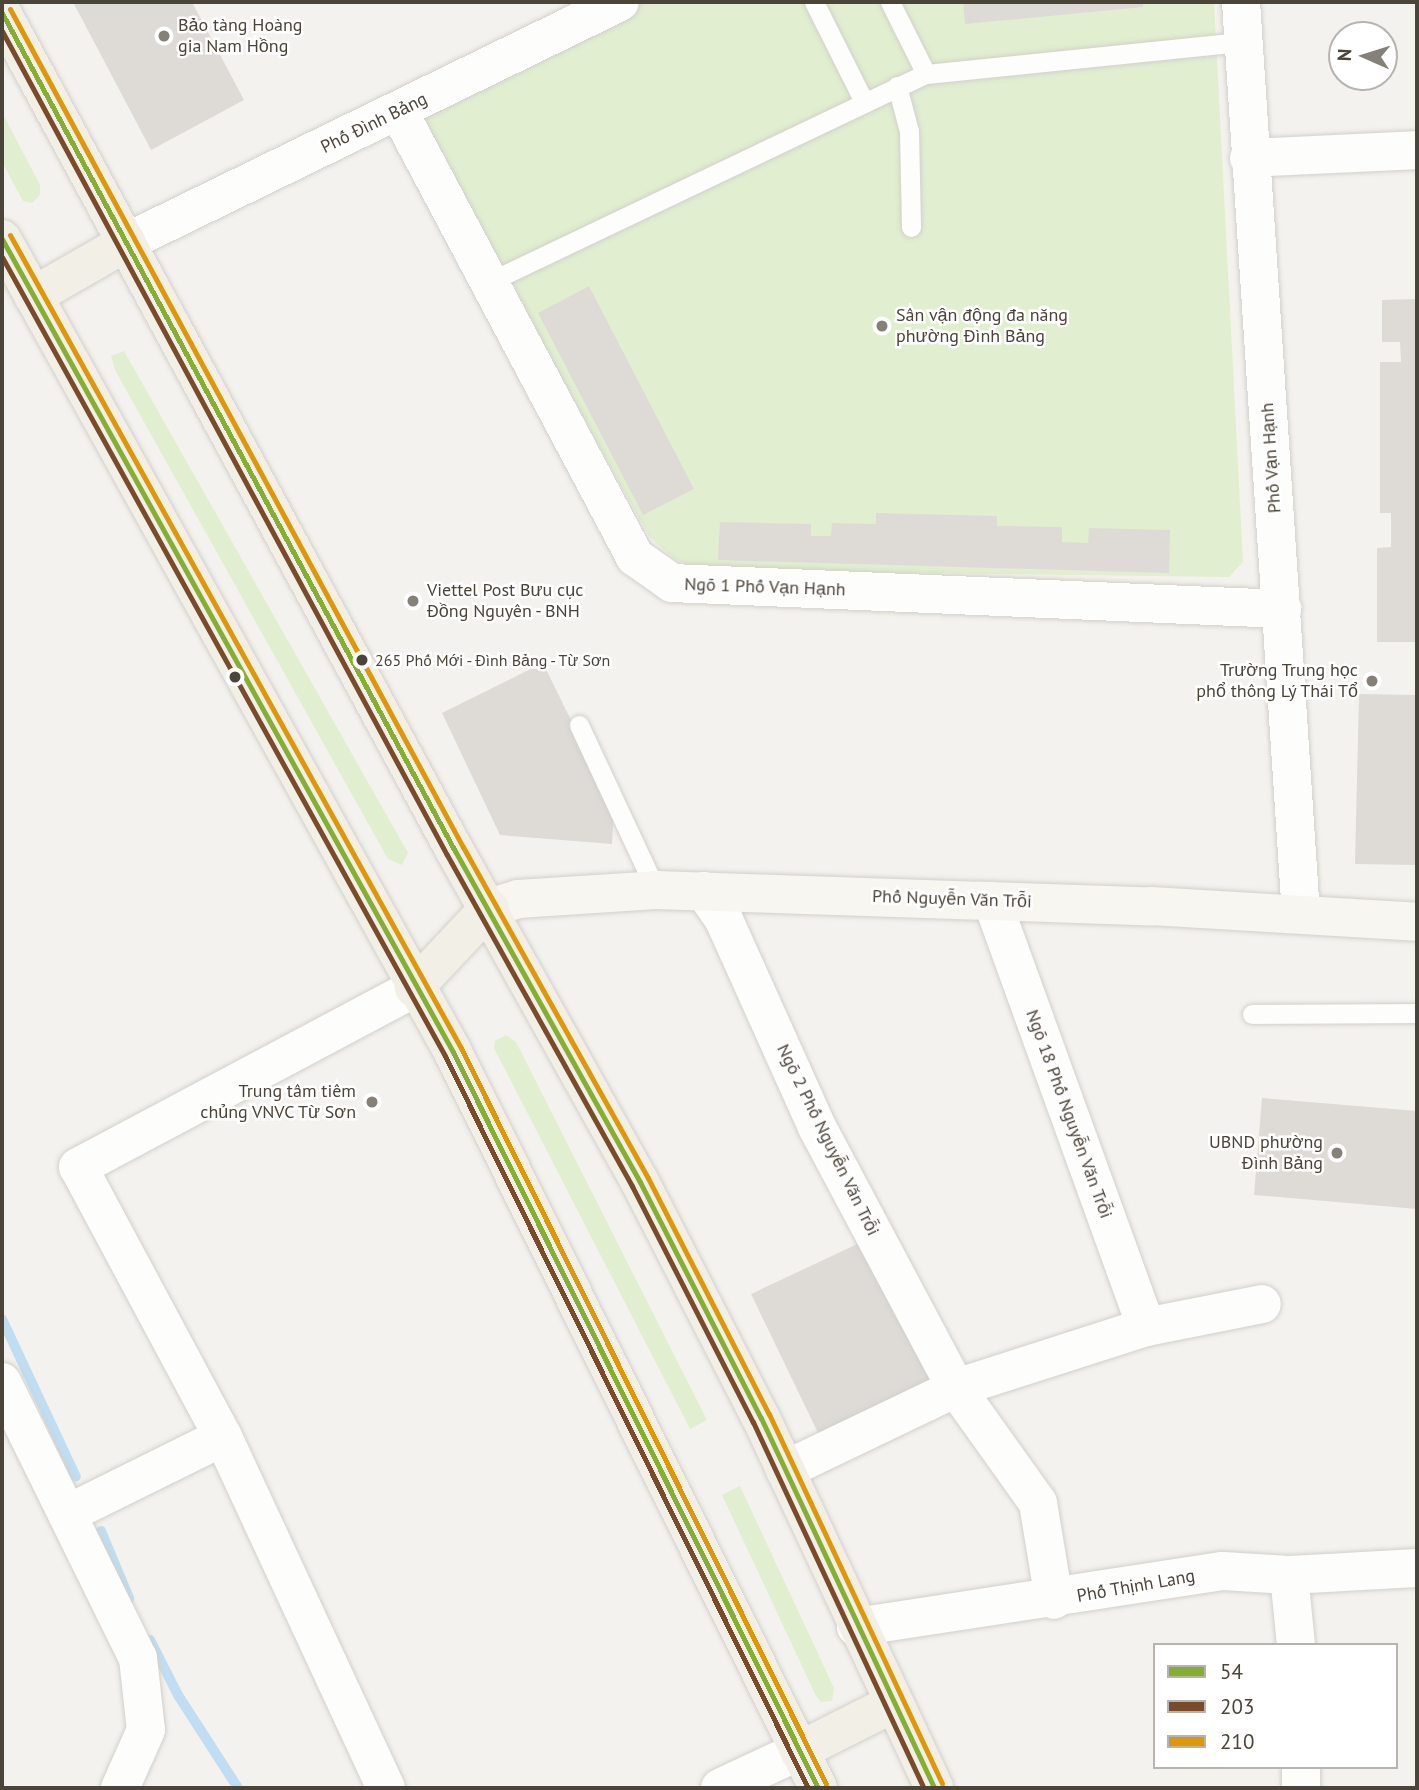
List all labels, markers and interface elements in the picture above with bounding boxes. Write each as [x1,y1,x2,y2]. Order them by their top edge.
place label: Bảo tàng Hoàng gia Nam Hồng [178,15,303,58]
north arrow [1328,21,1398,91]
marker: Bảo tàng Hoàng gia Nam Hồng [156,28,172,44]
text: N [1332,48,1356,62]
street label: Phố Đình Bảng [317,88,431,158]
place label: Sân vận động đa năng phường Đình Bảng [896,305,1068,348]
marker: Sân vận động đa năng phường Đình Bảng [874,318,890,334]
street label: Phố Vạn Hạnh [1256,402,1286,514]
street label: Ngõ 1 Phố Vạn Hạnh [684,573,846,601]
place label: Viettel Post Bưu cục Đồng Nguyên - BNH [427,580,583,622]
marker: Viettel Post Bưu cục Đồng Nguyên - BNH [405,593,421,609]
place label: 265 Phố Mới - Đình Bảng - Từ Sơn [375,650,616,670]
marker: 265 Phố Mới - Đình Bảng - Từ Sơn [355,653,369,667]
place label: Trường Trung học phổ thông Lý Thái Tổ [1195,660,1358,702]
unlabelled marker [228,670,242,684]
marker: Trường Trung học phổ thông Lý Thái Tổ [1364,673,1380,689]
street label: Phố Nguyễn Văn Trỗi [871,885,1033,913]
street label: Ngõ 18 Phố Nguyễn Văn Trỗi [1021,1006,1117,1222]
street label: Ngõ 2 Phố Nguyễn Văn Trỗi [772,1040,884,1240]
place label: Trung tâm tiêm chủng VNVC Từ Sơn [198,1081,356,1124]
marker: Trung tâm tiêm chủng VNVC Từ Sơn [362,1092,382,1112]
place label: UBND phường Đình Bảng [1209,1132,1323,1174]
marker: UBND phường Đình Bảng [1329,1145,1345,1161]
street label: Phố Thịnh Lang [1075,1565,1197,1607]
legend [1153,1643,1398,1769]
text: 54 [1220,1658,1243,1685]
text: 203 [1220,1693,1254,1720]
text: 210 [1220,1728,1254,1755]

